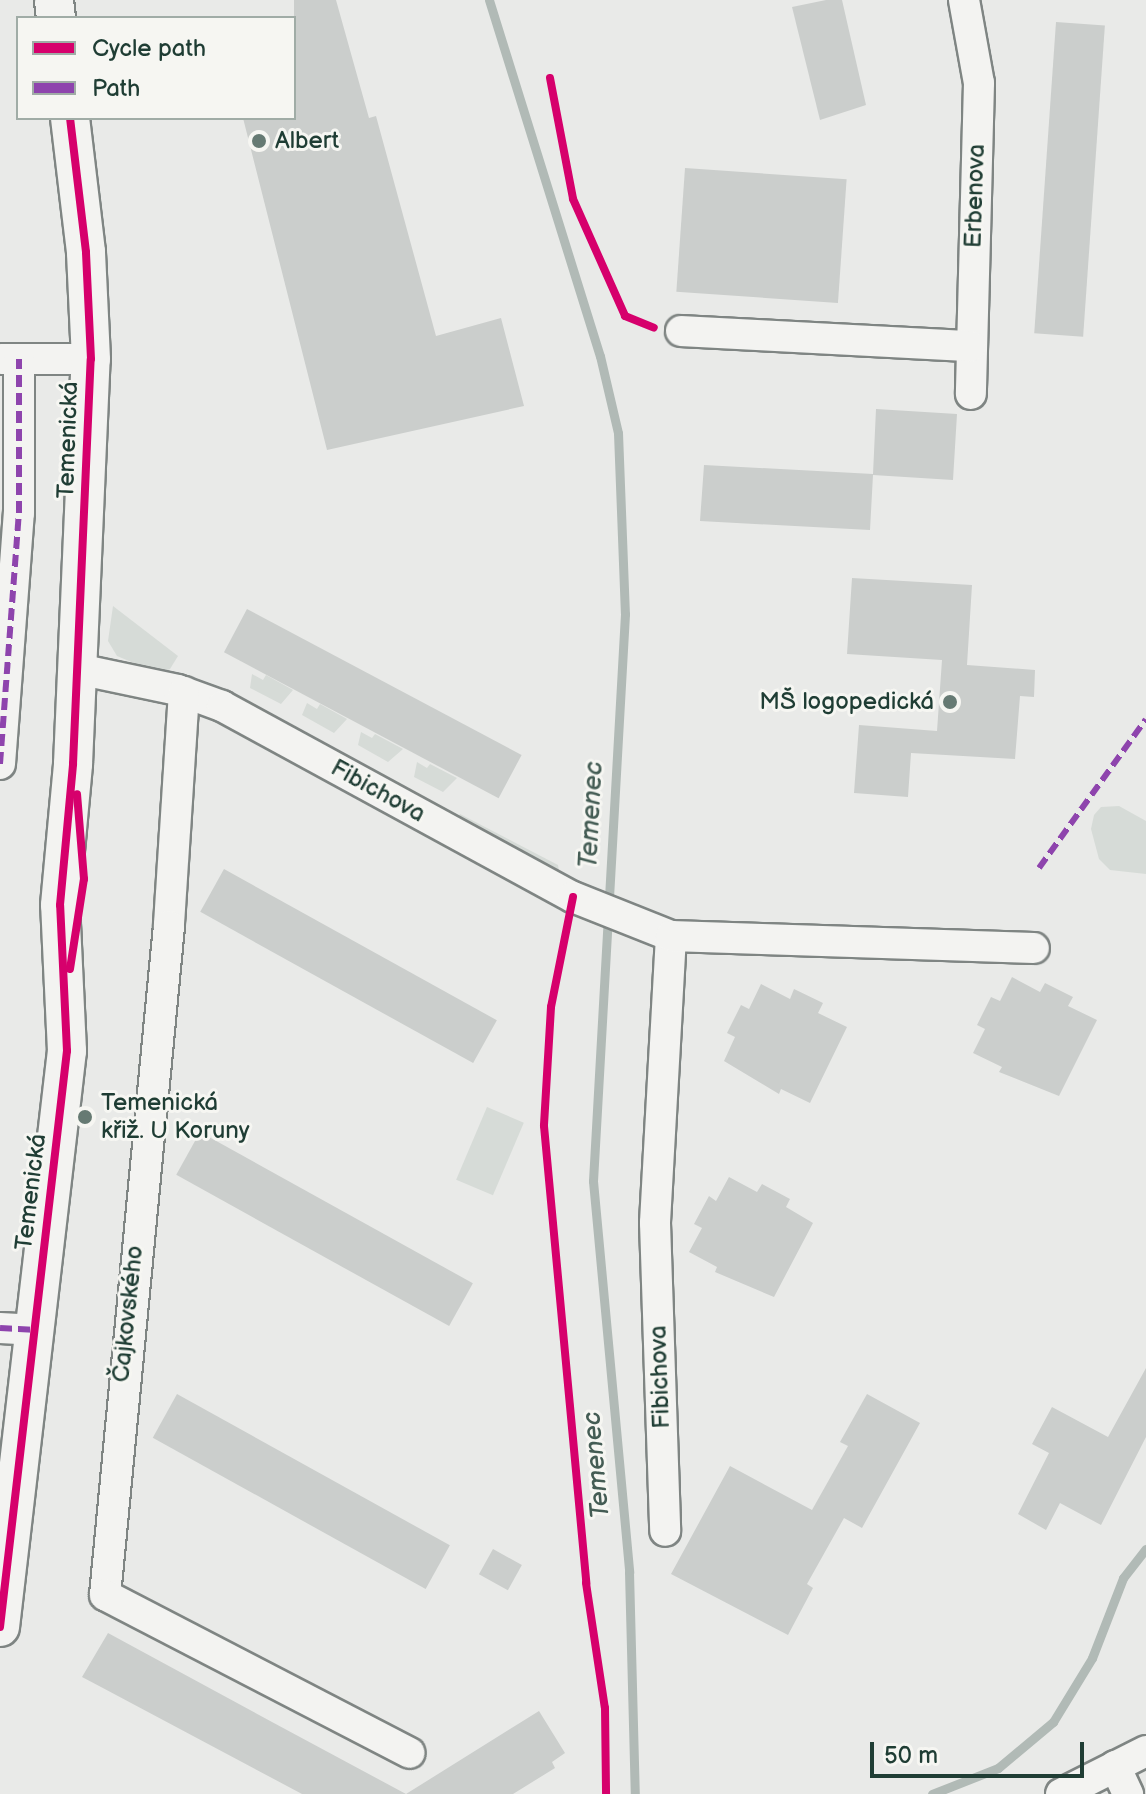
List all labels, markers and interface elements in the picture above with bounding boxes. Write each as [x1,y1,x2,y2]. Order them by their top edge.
legend [16,16,296,120]
text: Cycle path [92,34,206,63]
text: Path [92,74,140,103]
place label: Albert [275,127,339,155]
marker: Albert [250,132,268,150]
street label: Erbenova [959,143,991,249]
street label: Temenická [52,381,84,499]
place label: MŠ logopedická [759,688,934,716]
marker: MŠ logopedická [941,693,959,711]
street label: Fibichova [326,753,430,829]
water label: Temenec [574,761,610,869]
place label: Temenická křiž. U Koruny [101,1089,250,1145]
marker: Temenická křiž. U Koruny [76,1108,94,1126]
street label: Temenická [10,1132,52,1252]
street label: Čajkovského [107,1244,149,1384]
street label: Fibichova [644,1325,676,1429]
water label: Temenec [577,1410,617,1520]
scale bar [874,1726,1088,1776]
text: 50 m [884,1741,938,1770]

